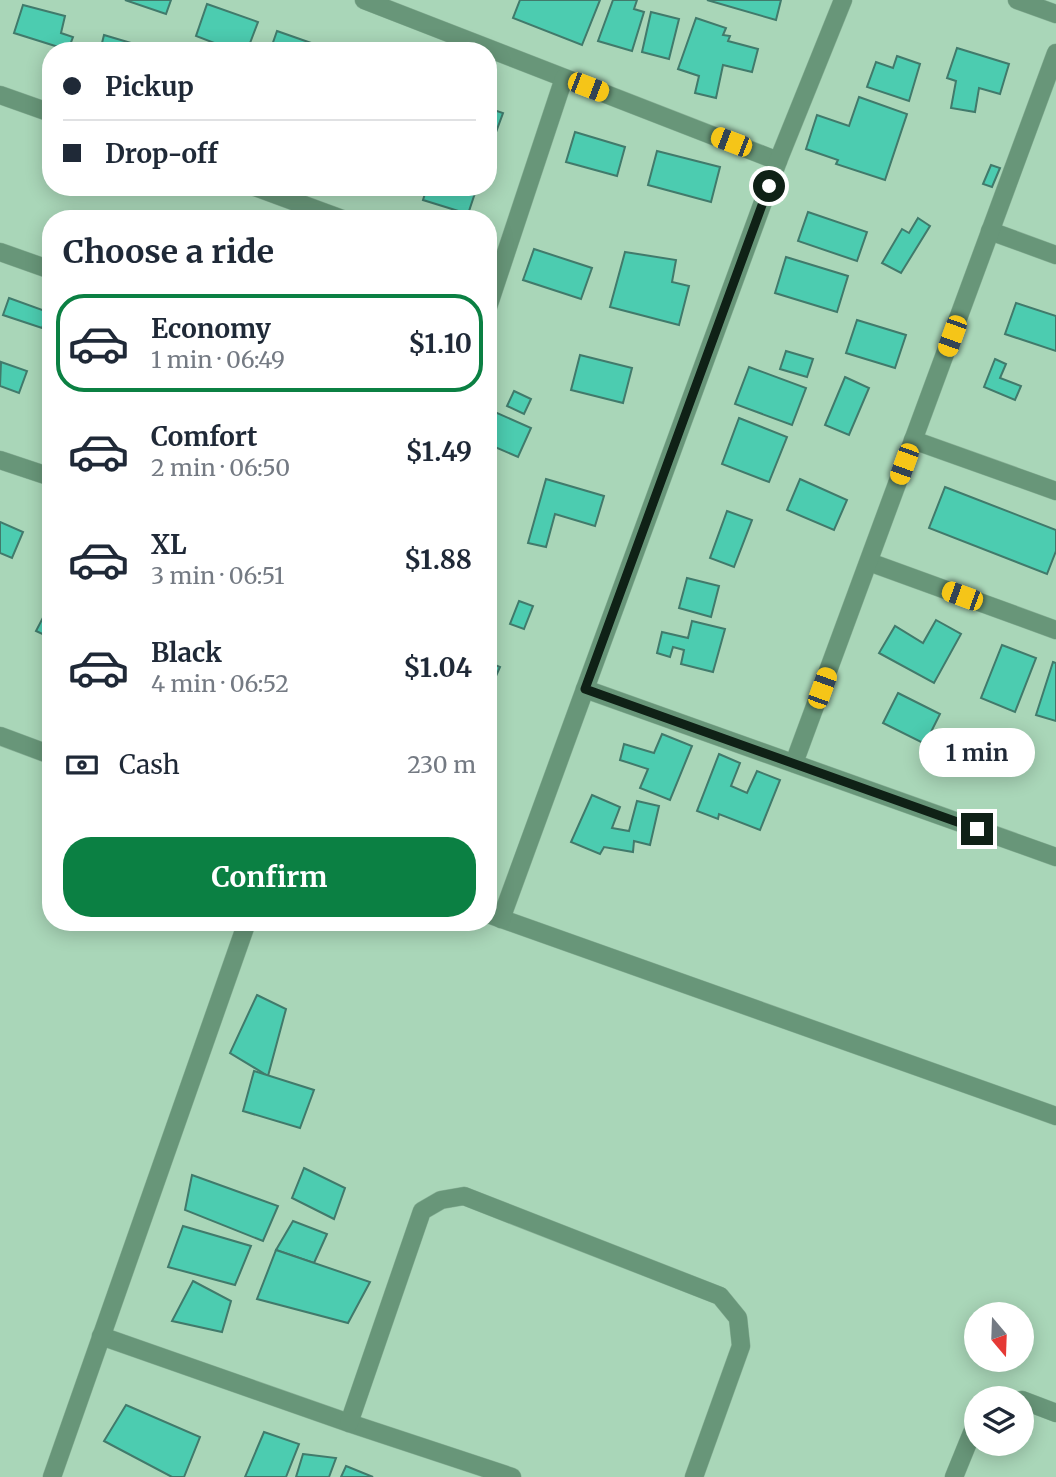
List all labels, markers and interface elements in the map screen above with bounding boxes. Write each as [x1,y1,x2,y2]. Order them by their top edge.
text: Pickup [105,70,194,103]
car [565,70,612,104]
car [708,125,755,159]
text: Drop-off [105,137,218,170]
route start [753,170,785,202]
text: Choose a ride [63,232,274,272]
icon: car [67,312,130,375]
text: Economy [151,312,271,345]
car [935,313,970,359]
text: $1.10 [408,327,472,360]
text: 1 min · 06:49 [151,345,285,374]
icon: car [67,420,130,483]
text: Comfort [151,420,257,453]
text: $1.49 [405,435,472,468]
car [887,441,922,487]
text: 2 min · 06:50 [151,453,290,482]
icon: car [67,528,130,591]
text: XL [151,528,187,561]
text: $1.88 [404,543,472,576]
text: 3 min · 06:51 [151,561,284,590]
car [939,579,986,613]
icon: car [67,636,130,699]
text: Black [151,636,222,669]
text: $1.04 [403,651,472,684]
car [805,665,840,711]
text: 4 min · 06:52 [151,669,289,698]
callout: 1 min [919,728,1035,776]
text: 1 min [946,738,1008,767]
icon: cash [63,746,101,784]
text: Cash [119,748,180,781]
text: 230 m [407,750,476,779]
route end [961,813,993,845]
button: Confirm [63,837,476,917]
north arrow [964,1302,1034,1372]
map controls [964,1302,1034,1456]
button: layers [964,1386,1034,1456]

